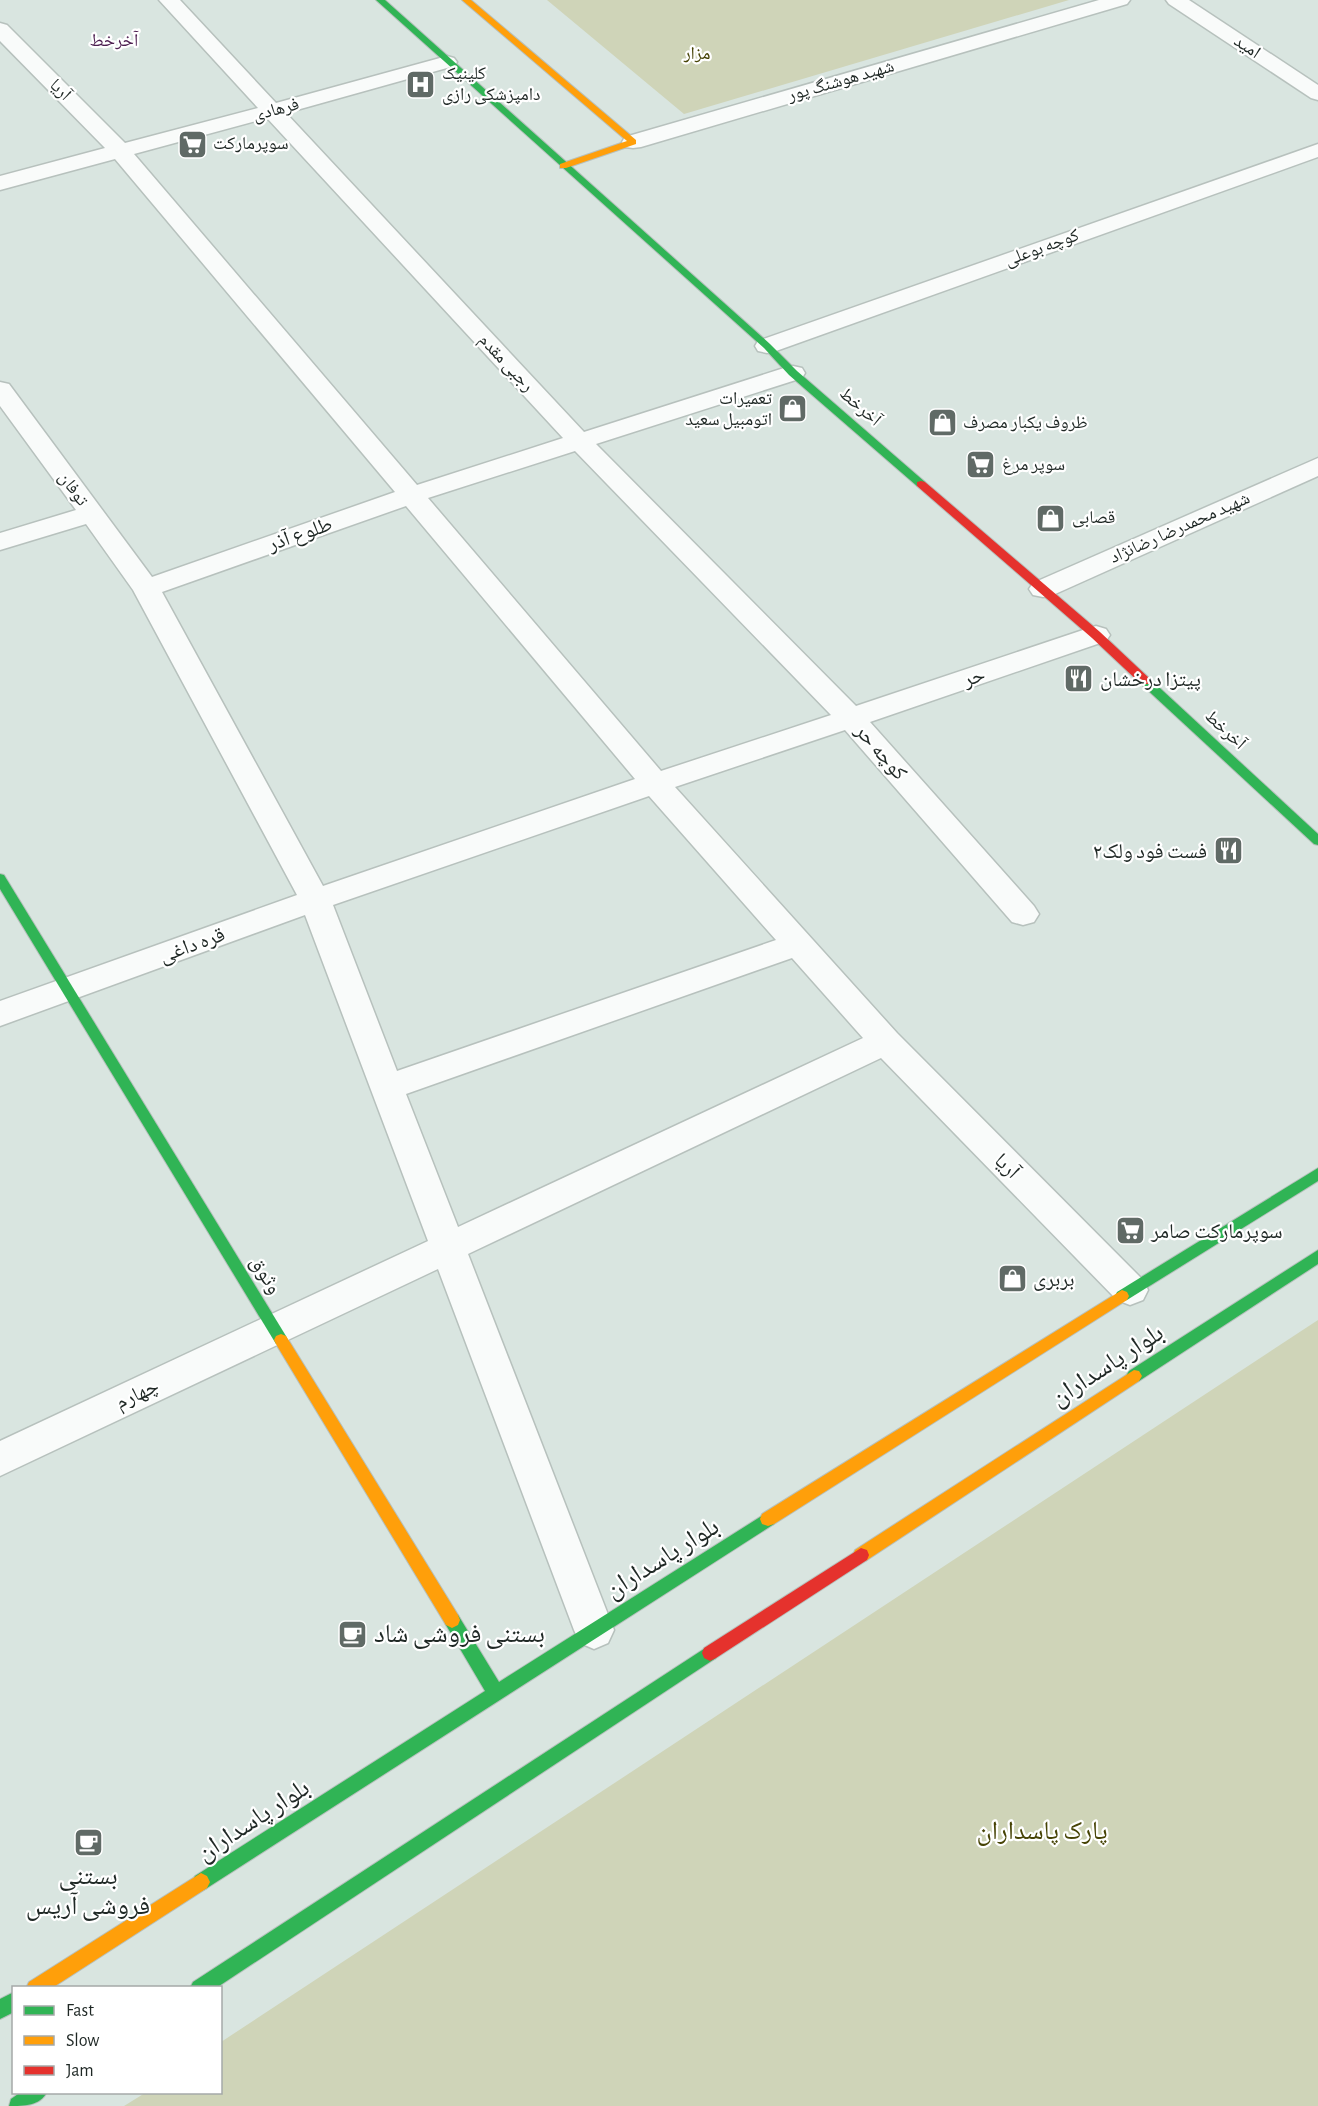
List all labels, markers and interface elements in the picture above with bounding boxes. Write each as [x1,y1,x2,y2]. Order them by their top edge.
district label: آخرخط [90,30,139,50]
street label: امید [1230,32,1263,62]
park label: مزار [683,45,710,63]
street label: شهید هوشنگ پور [785,57,897,106]
place label: کلینیک دامپزشکی رازی [442,65,540,105]
hospital icon: کلینیک دامپزشکی رازی [405,68,437,100]
street label: آریا [46,75,76,105]
street label: فرهادی [251,95,301,126]
supermarket icon: سوپرمارکت [176,128,208,160]
place label: سوپرمارکت [213,135,289,154]
street label: کوچه بوعلی [1002,226,1082,271]
street label: رجبی مقدم [474,331,537,397]
street label: آخرخط [836,383,886,430]
place label: تعمیرات اتومبیل سعید [685,390,772,430]
shop icon: تعمیرات اتومبیل سعید [777,393,809,425]
shop icon: ظروف یکبار مصرف [926,407,958,439]
place label: ظروف یکبار مصرف [963,414,1088,433]
supermarket icon: سوپر مرغ [965,449,997,481]
place label: سوپر مرغ [1002,456,1065,475]
street label: توفان [54,469,91,510]
street label: شهید محمدرضا رضانژاد [1107,489,1253,567]
shop icon: قصابی [1035,502,1067,534]
place label: قصابی [1072,509,1115,528]
street label: طلوع آذر [264,512,336,557]
restaurant icon: پیتزا درخشان [1063,663,1095,695]
street label: حر [959,664,988,691]
place label: پیتزا درخشان [1100,669,1201,691]
street label: آخرخط [1201,706,1250,753]
street label: کوچه حر [850,719,911,785]
restaurant icon: فست فود ولک۲ [1212,835,1244,867]
place label: فست فود ولک۲ [1093,841,1207,862]
street label: قره داغی [156,923,228,968]
street label: آریا [990,1149,1024,1183]
supermarket icon: سوپرمارکت صامر [1114,1215,1146,1247]
place label: سوپرمارکت صامر [1150,1221,1283,1243]
street label: وثوق [245,1252,285,1299]
shop icon: بربری [996,1263,1028,1295]
place label: بربری [1033,1269,1075,1291]
street label: بلوار پاسداران [1046,1319,1169,1413]
street label: چهارم [112,1375,163,1416]
street label: بلوار پاسداران [601,1513,725,1605]
cafe icon: بستنی فروشی شاد [337,1618,369,1650]
place label: بستنی فروشی شاد [374,1621,545,1649]
street label: بلوار پاسداران [192,1774,315,1868]
park label: پارک پاسداران [976,1818,1108,1846]
cafe icon: بستنی فروشی آریس [72,1826,104,1858]
place label: بستنی فروشی آریس [26,1863,150,1921]
legend [12,1986,222,2094]
text: Fast [66,2002,94,2020]
text: Slow [66,2032,99,2050]
text: Jam [66,2062,94,2080]

